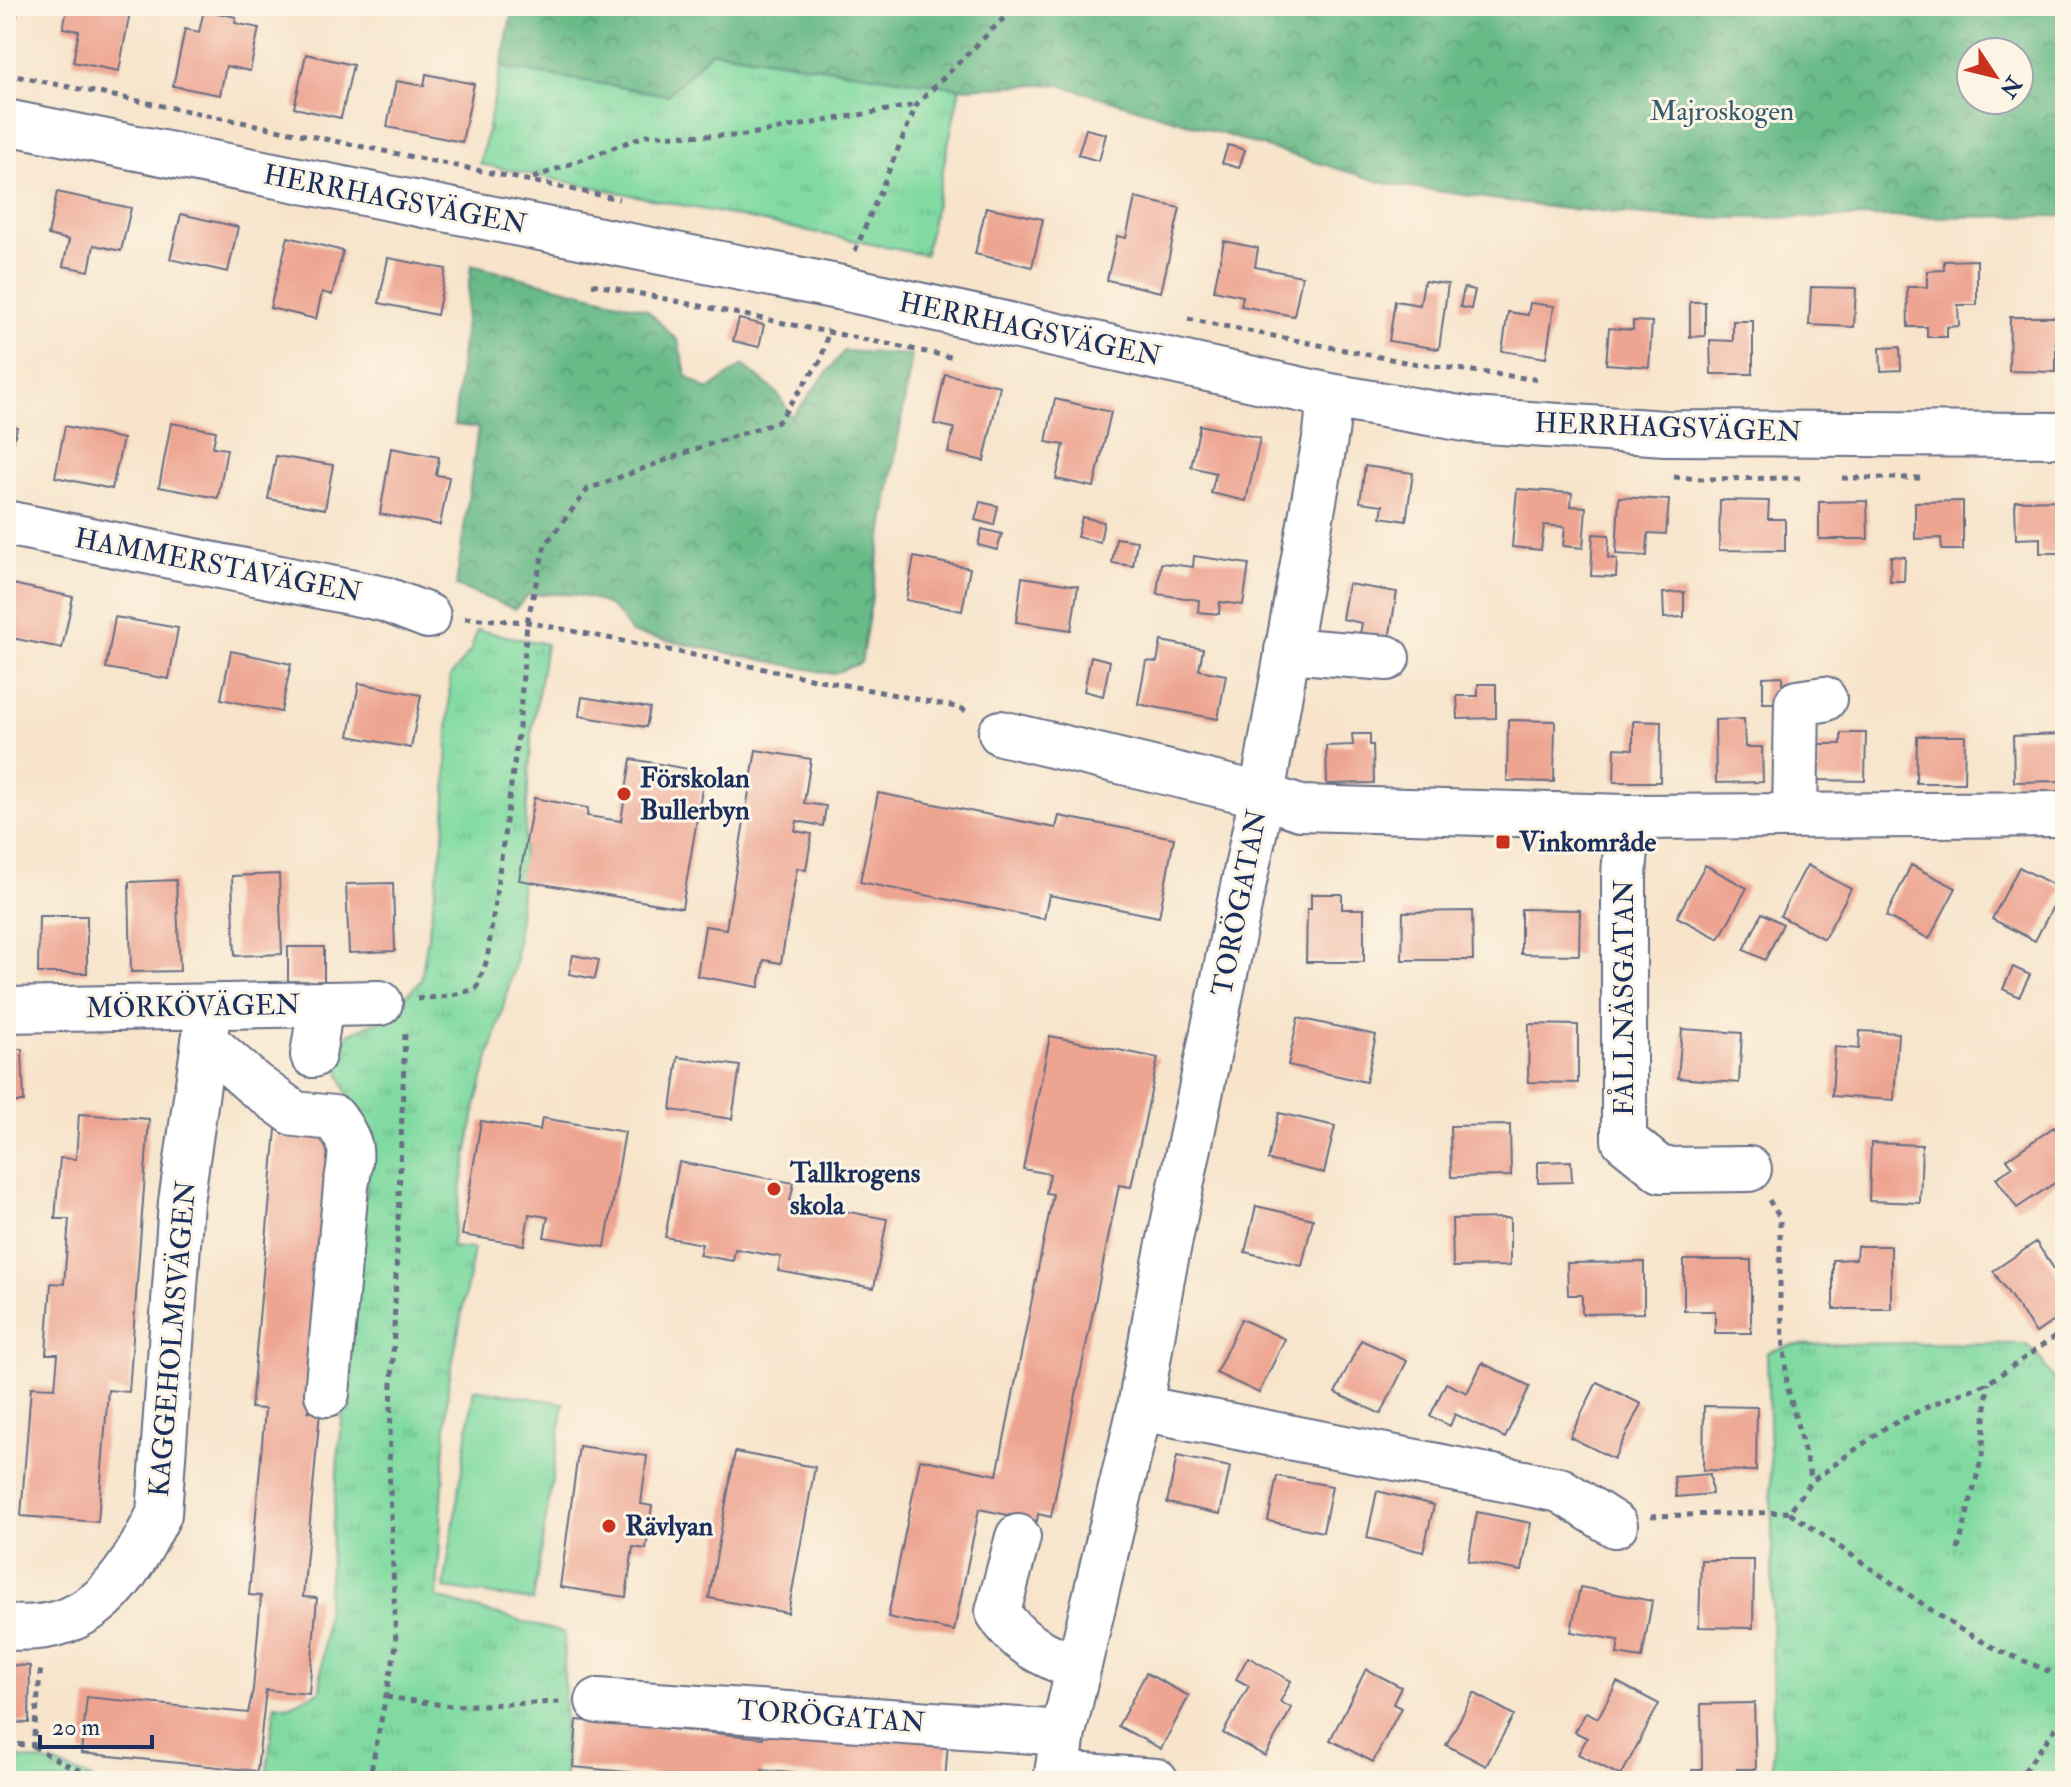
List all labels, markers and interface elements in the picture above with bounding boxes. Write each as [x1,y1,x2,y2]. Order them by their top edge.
north arrow [1955,36,2035,116]
text: N [1993,70,2028,103]
park label: Majroskogen [1650,94,1794,129]
street label: HERRHAGSVÄGEN [261,157,529,243]
street label: HERRHAGSVÄGEN [896,285,1164,375]
street label: HERRHAGSVÄGEN [1534,406,1802,450]
street label: HAMMERSTAVÄGEN [72,521,364,611]
place label: Förskolan Bullerbyn [640,761,750,828]
marker: Förskolan Bullerbyn [615,785,633,803]
street label: TORÖGATAN [1205,807,1275,999]
place label: Vinkområde [1518,825,1656,860]
marker: Vinkområde [1494,833,1512,851]
street label: FÅLLNÄSGATAN [1607,880,1642,1116]
street label: MÖRKÖVÄGEN [85,988,301,1026]
place label: Tallkrogens skola [789,1156,921,1223]
street label: KAGGEHOLMSVÄGEN [142,1180,204,1498]
marker: Tallkrogens skola [765,1180,783,1198]
place label: Rävlyan [625,1509,714,1544]
marker: Rävlyan [600,1517,618,1535]
street label: TORÖGATAN [736,1693,926,1741]
scale bar [40,1699,152,1749]
text: 20 m [52,1712,101,1743]

